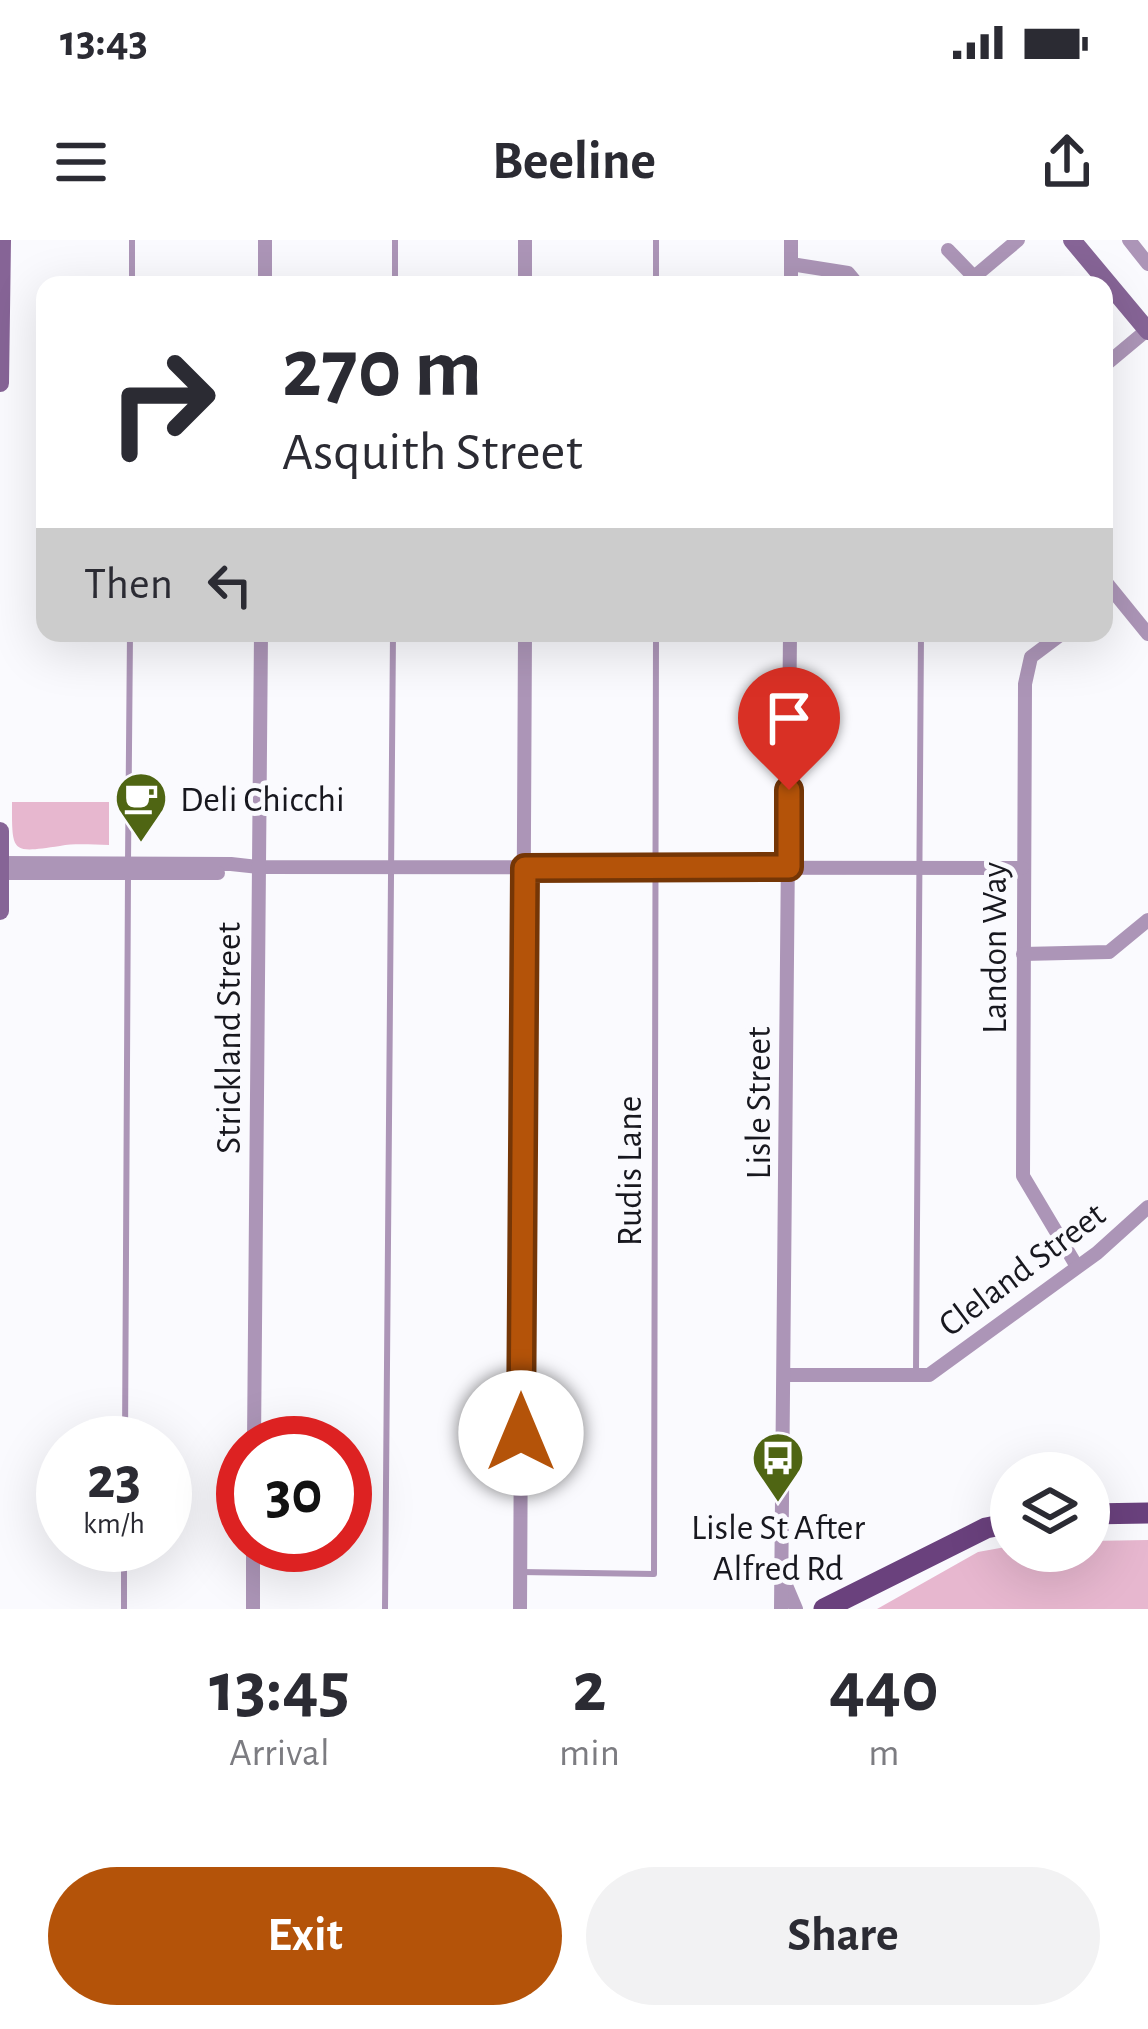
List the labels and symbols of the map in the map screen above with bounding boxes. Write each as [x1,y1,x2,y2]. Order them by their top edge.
pin [738,667,840,790]
cafe icon: Deli Chicchi [113,770,169,844]
place label: Deli Chicchi [180,782,345,818]
street label: Landon Way [977,862,1013,1034]
street label: Strickland Street [211,921,247,1154]
street label: Lisle Street [741,1026,777,1180]
street label: Rudis Lane [612,1096,648,1246]
street label: Cleland Street [933,1196,1112,1343]
position arrow [458,1370,584,1496]
speed limit sign: 30 [216,1416,372,1572]
bus stop icon: Lisle St After Alfred Rd [750,1430,806,1504]
place label: Lisle St After Alfred Rd [691,1510,865,1587]

